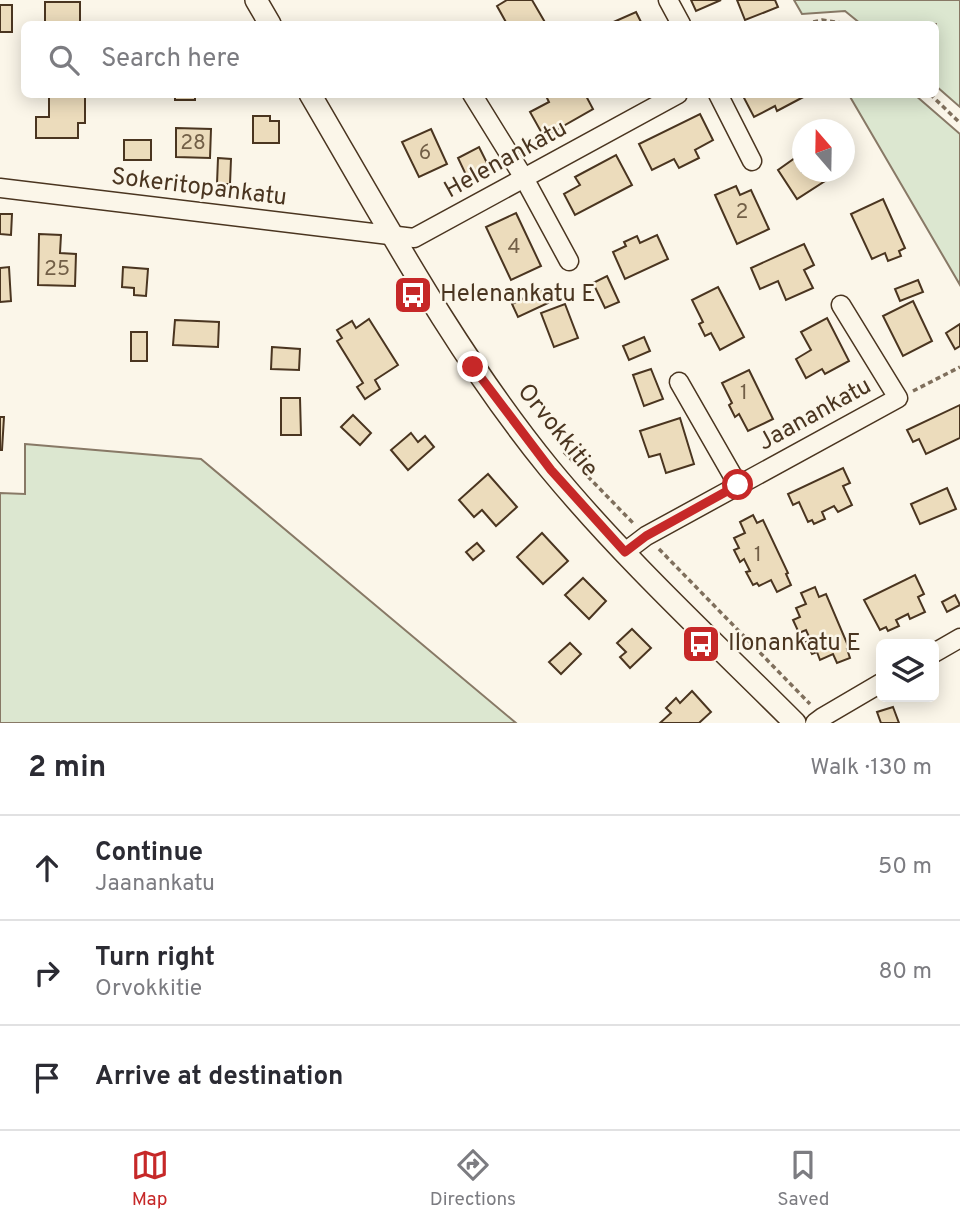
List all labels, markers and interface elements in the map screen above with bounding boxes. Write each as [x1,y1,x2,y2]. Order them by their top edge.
search box [21,21,939,98]
icon: search [45,41,83,79]
text: Search here [101,43,240,76]
street label: Helenankatu [439,114,573,206]
north arrow [792,119,855,182]
house number: 28 [180,130,206,157]
house number: 6 [419,140,431,167]
street label: Sokeritopankatu [109,162,289,214]
house number: 2 [736,199,748,226]
house number: 4 [507,234,521,261]
house number: 25 [44,256,70,283]
bus stop icon: Helenankatu E [392,274,434,316]
place label: Helenankatu E [440,280,596,310]
route end [457,351,488,382]
street label: Jaanankatu [753,372,877,458]
street label: Orvokkitie [510,378,604,484]
house number: 1 [740,380,748,407]
route start [722,469,753,500]
house number: 1 [754,542,762,569]
bus stop icon: Ilonankatu E [680,623,722,665]
place label: Ilonankatu E [728,629,861,659]
map controls [876,639,939,702]
button: layers [876,639,939,702]
text: 2 min [28,750,106,787]
text: Walk · 130 m [810,754,932,783]
text: Continue [95,837,203,870]
icon: ahead [28,849,66,887]
text: 50 m [878,853,932,882]
text: Jaanankatu [95,870,215,899]
text: Turn right [95,942,215,975]
icon: right [28,954,66,992]
text: 80 m [879,958,932,987]
text: Orvokkitie [95,975,202,1004]
icon: arrive [28,1059,66,1097]
text: Arrive at destination [95,1061,343,1094]
tab: Map [131,1146,169,1212]
tab: Directions [430,1146,516,1212]
tab: Saved [777,1146,829,1212]

